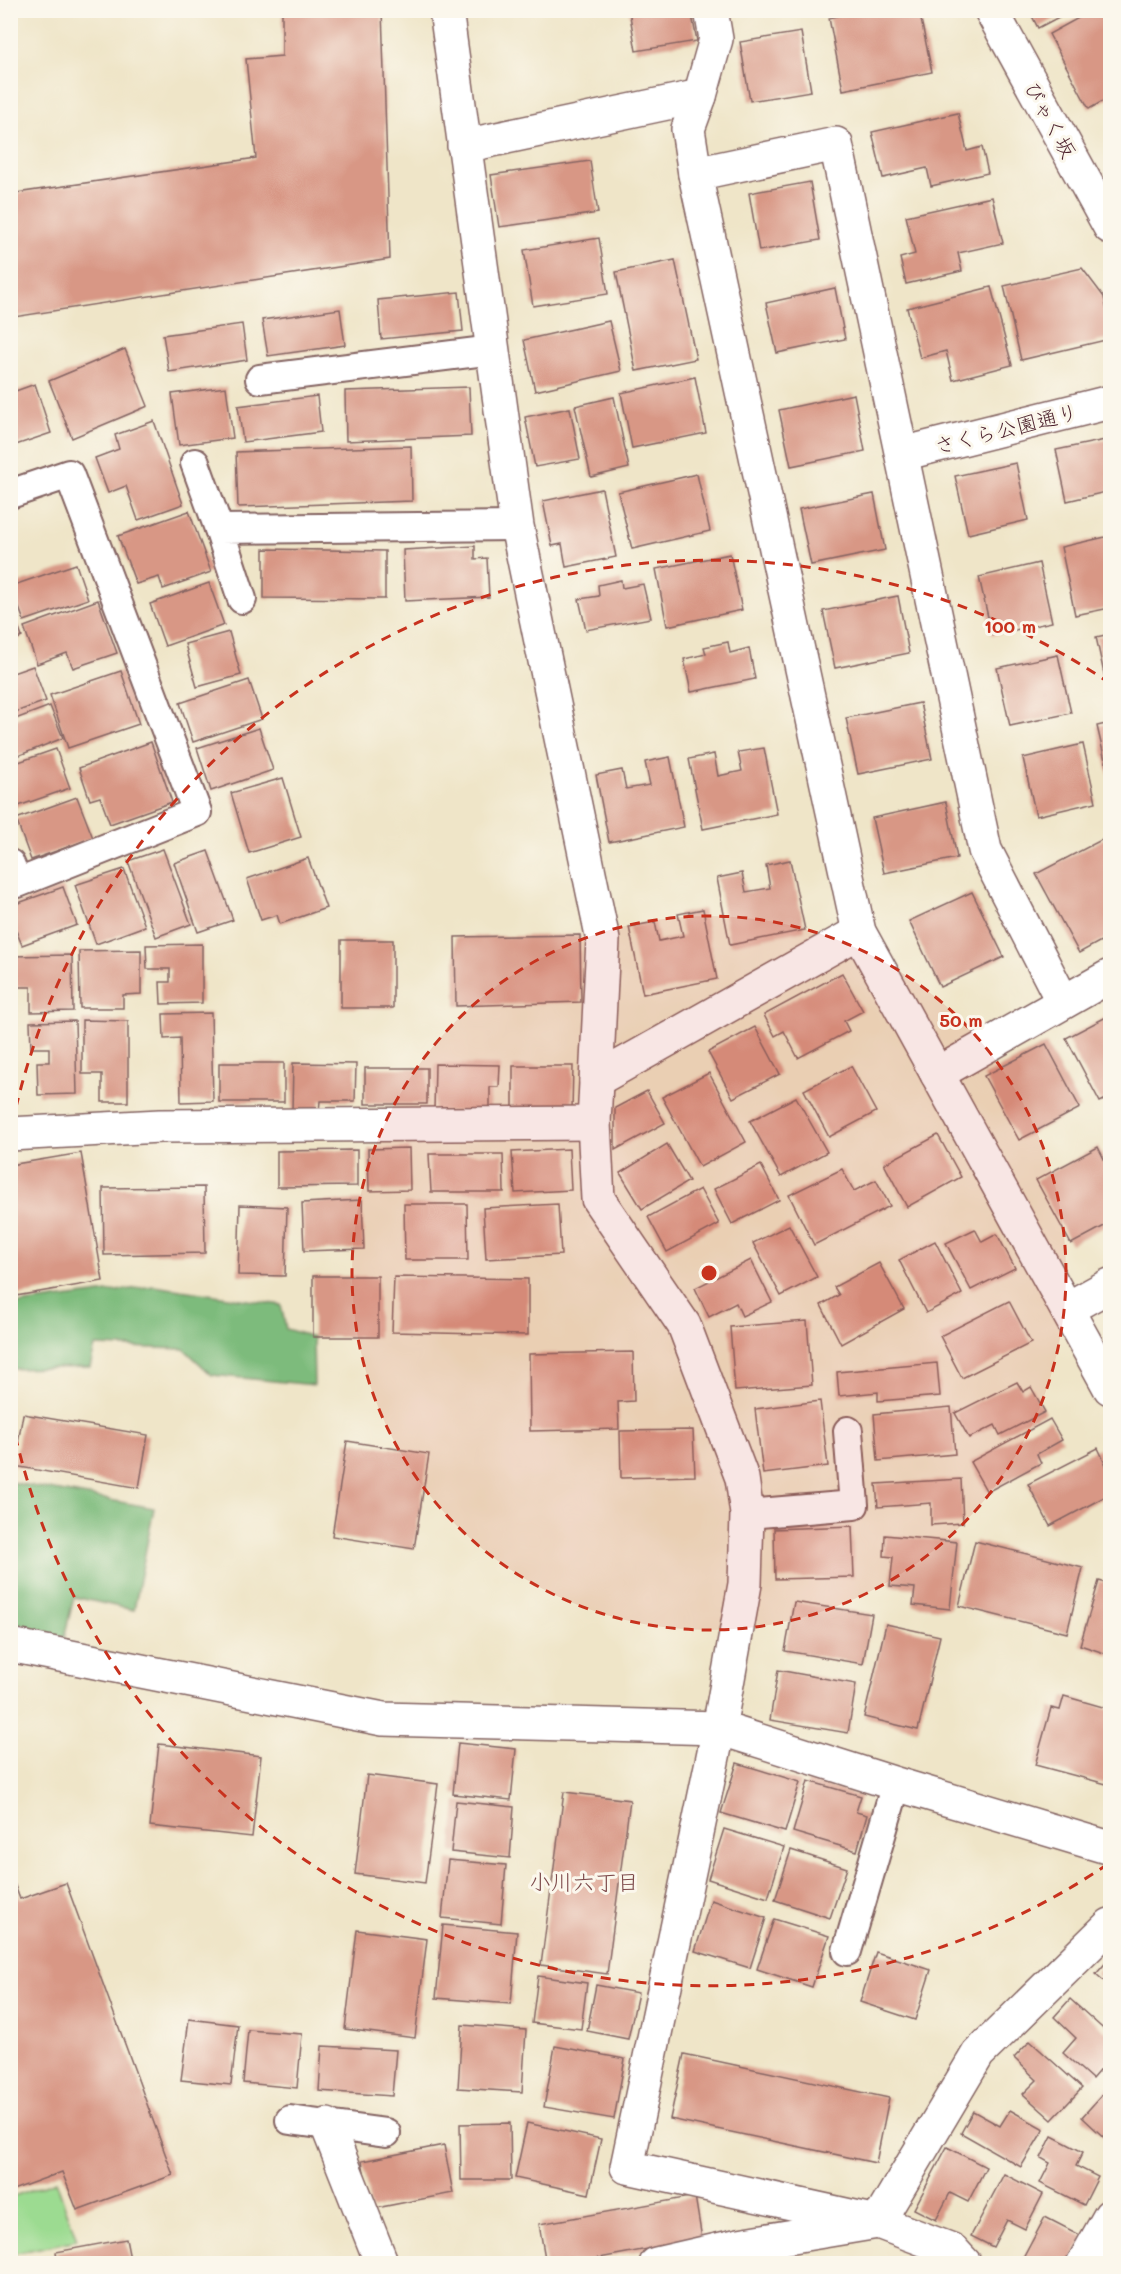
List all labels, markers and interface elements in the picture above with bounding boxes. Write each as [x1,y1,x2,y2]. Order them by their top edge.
street label: びゃく坂 [1019,76,1083,162]
street label: さくら公園通り [931,397,1081,459]
text: 100 m [984,614,1036,638]
text: 50 m [940,1008,982,1032]
centre of rings [699,1263,719,1283]
district label: 小川六丁目 [529,1867,639,1896]

